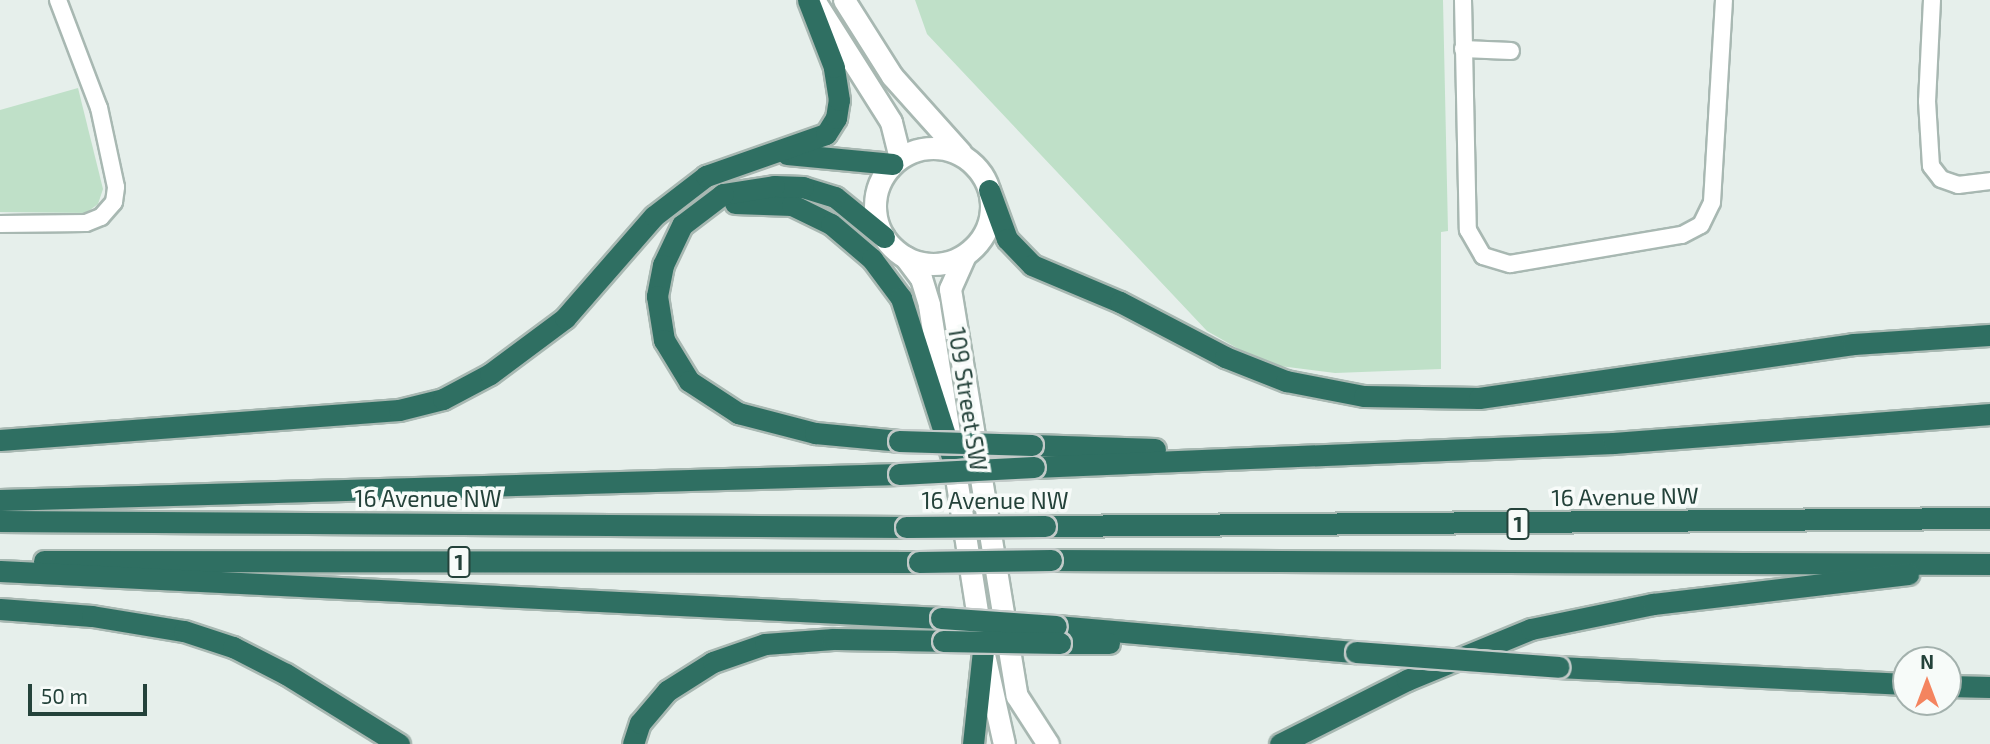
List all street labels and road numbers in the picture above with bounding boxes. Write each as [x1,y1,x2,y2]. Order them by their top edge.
street label: 109 Street SW [943,325,993,473]
street label: 16 Avenue NW [1551,481,1699,511]
street label: 16 Avenue NW [354,484,502,512]
street label: 16 Avenue NW [921,486,1069,514]
road number: 1 [1506,506,1530,542]
road number: 1 [447,544,471,580]

